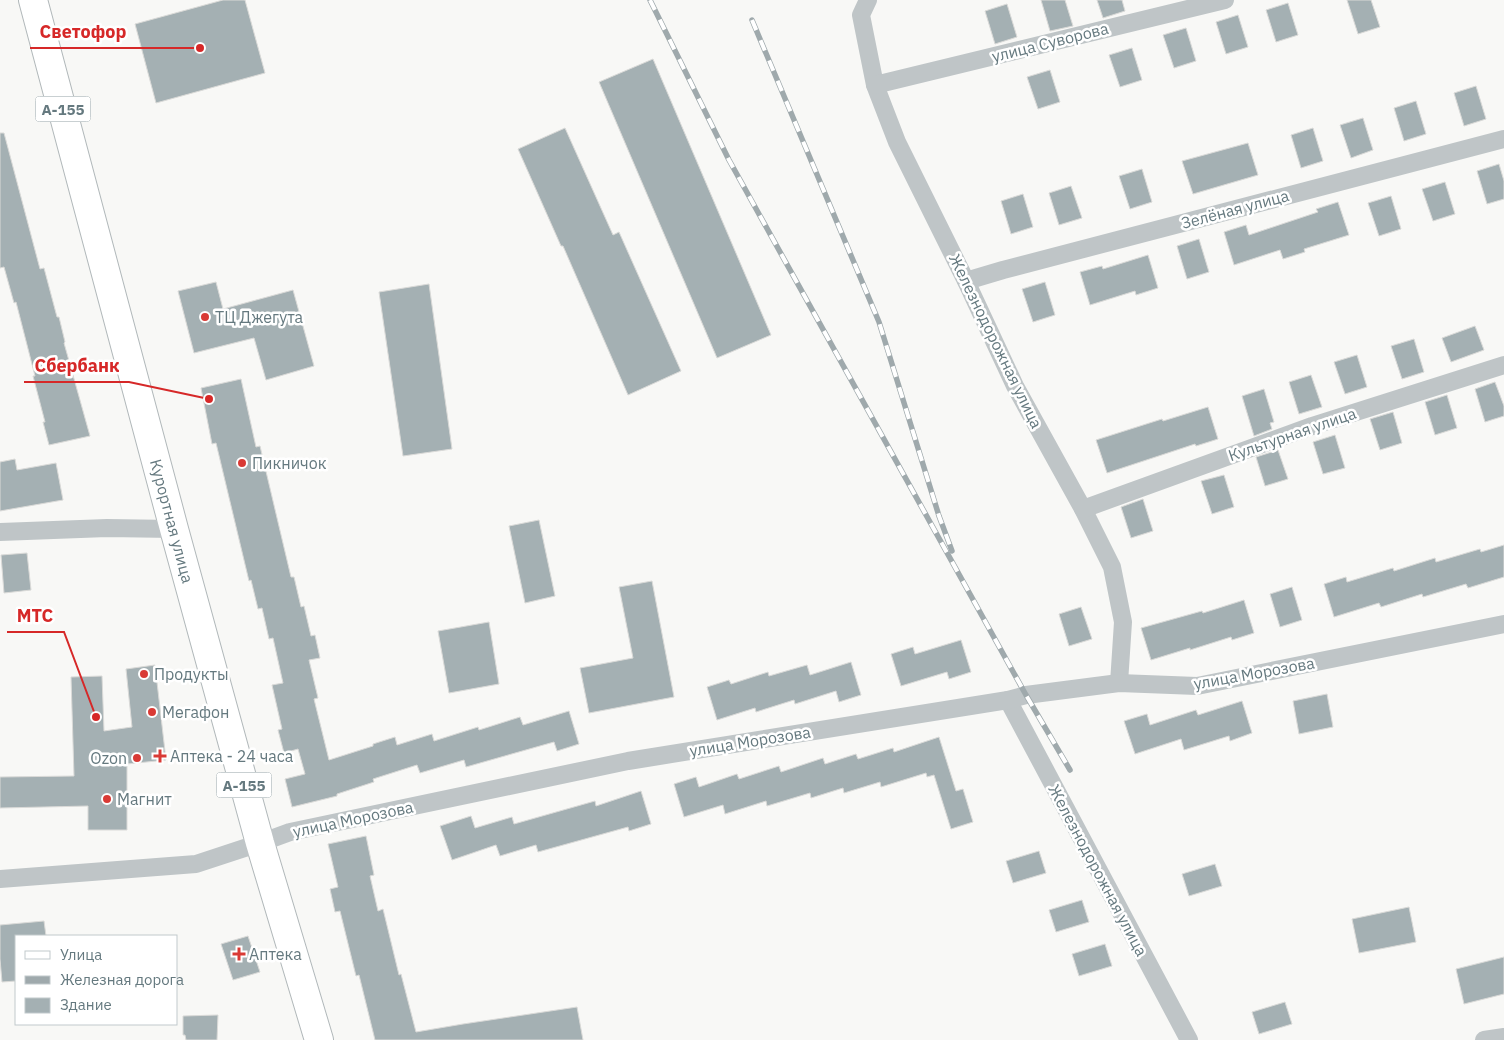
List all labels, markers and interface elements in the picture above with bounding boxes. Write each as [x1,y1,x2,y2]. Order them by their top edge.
callout: Светофор [30,15,137,48]
street label: улица Суворова [990,18,1111,66]
text: Светофор [40,20,126,43]
road number: А-155 [36,96,90,122]
street label: Зелёная улица [1179,185,1291,233]
street label: Железнодорожная улица [945,250,1047,432]
place label: ТЦ Джегута [215,307,304,327]
marker: ТЦ Джегута [199,311,211,323]
callout: Сбербанк [24,349,129,382]
text: Сбербанк [34,354,120,377]
street label: Культурная улица [1225,403,1359,465]
place label: Пикничок [252,453,327,473]
street label: Курортная улица [146,457,198,586]
marker: Пикничок [236,457,248,469]
callout: МТС [7,599,64,632]
text: МТС [17,604,54,627]
street label: улица Морозова [1192,652,1317,693]
place label: Продукты [154,664,229,684]
marker: Продукты [138,668,150,680]
place label: Мегафон [162,702,229,722]
marker: Мегафон [146,706,158,718]
street label: улица Морозова [688,721,813,760]
place label: Аптека - 24 часа [170,746,294,766]
place label: Ozon [90,748,127,768]
marker: Аптека - 24 часа [154,750,166,762]
marker: Ozon [131,752,143,764]
road number: А-155 [216,772,272,798]
street label: Железнодорожная улица [1044,781,1152,960]
place label: Магнит [117,789,172,809]
marker: Магнит [101,793,113,805]
street label: улица Морозова [291,796,415,842]
legend [15,935,178,1025]
place label: Аптека [249,944,302,964]
text: Улица [60,945,102,964]
marker: Аптека [233,948,245,960]
text: Железная дорога [60,970,184,989]
text: Здание [60,995,112,1014]

